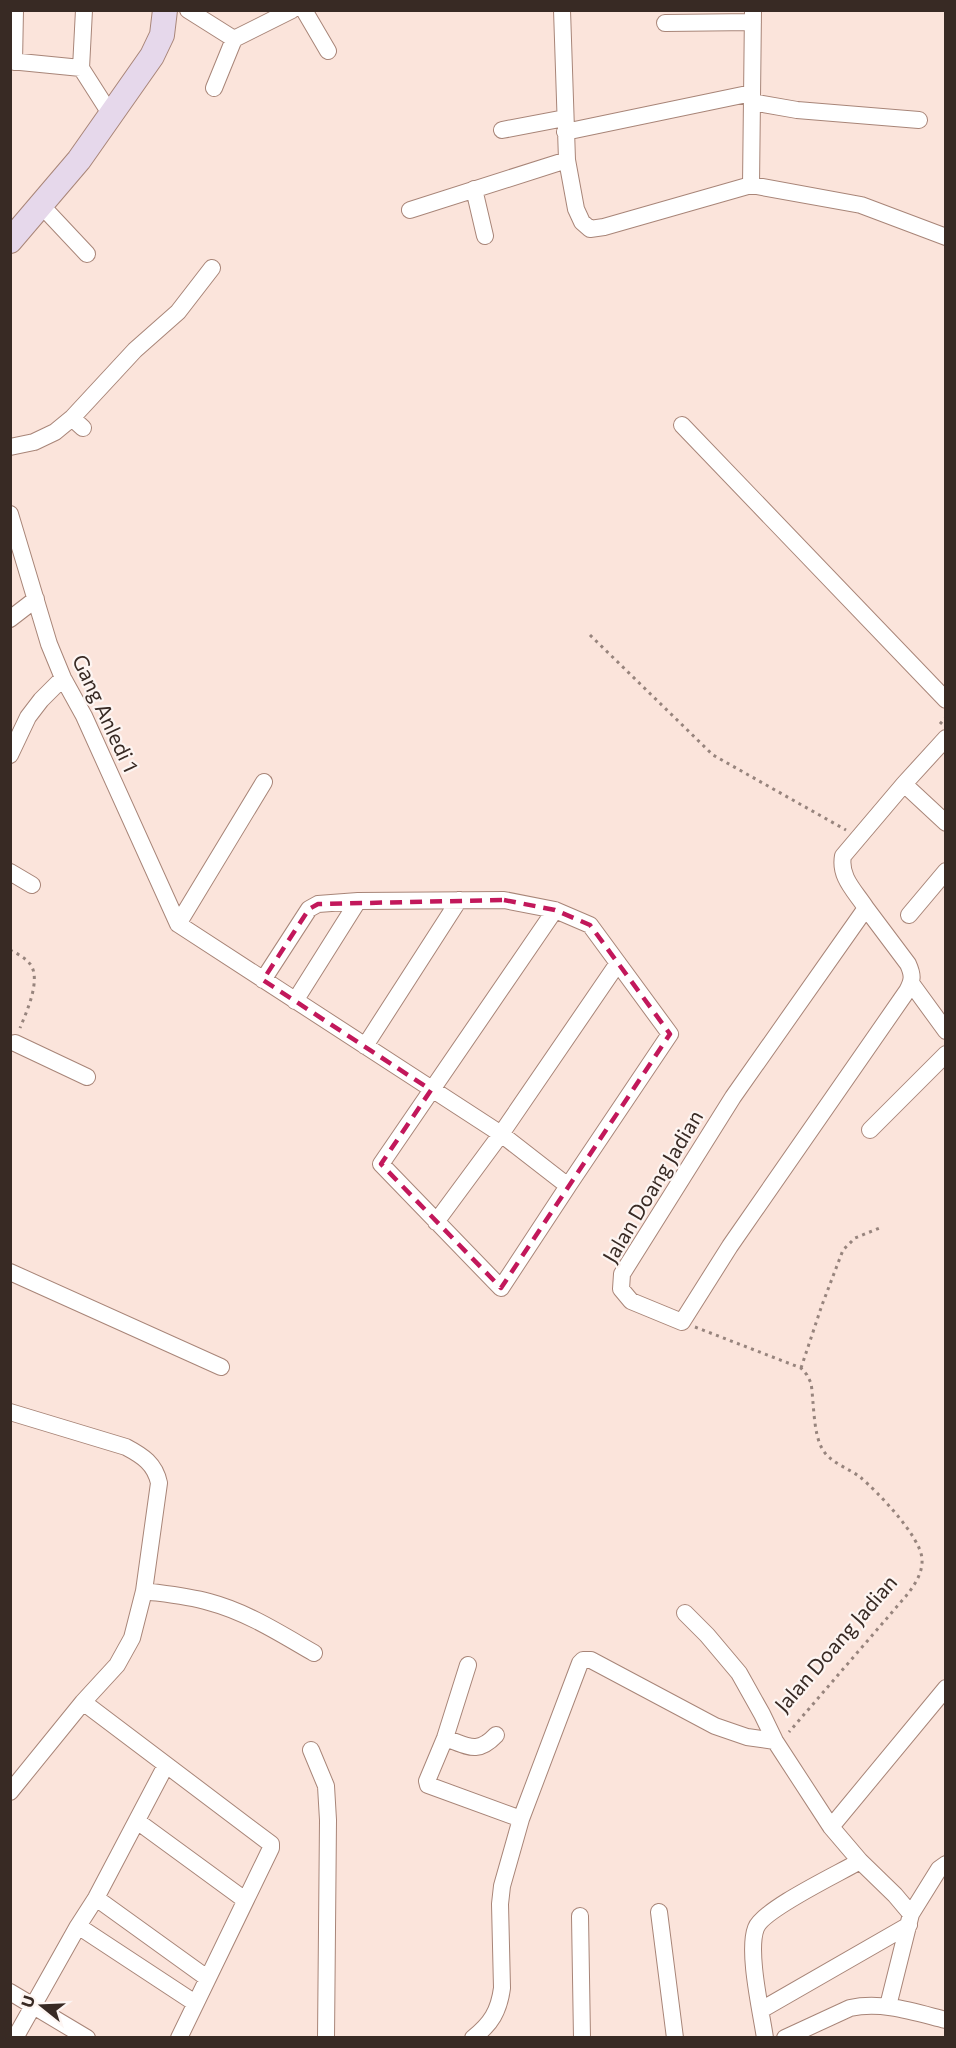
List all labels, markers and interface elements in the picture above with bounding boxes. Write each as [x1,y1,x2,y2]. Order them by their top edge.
street label: Gang Anledi 1 [68,650,144,776]
street label: Jalan Doang Jadian [597,1105,707,1267]
street label: Jalan Doang Jadian [769,1569,901,1717]
north arrow [12,1976,72,2036]
text: U [16,1993,38,2010]

